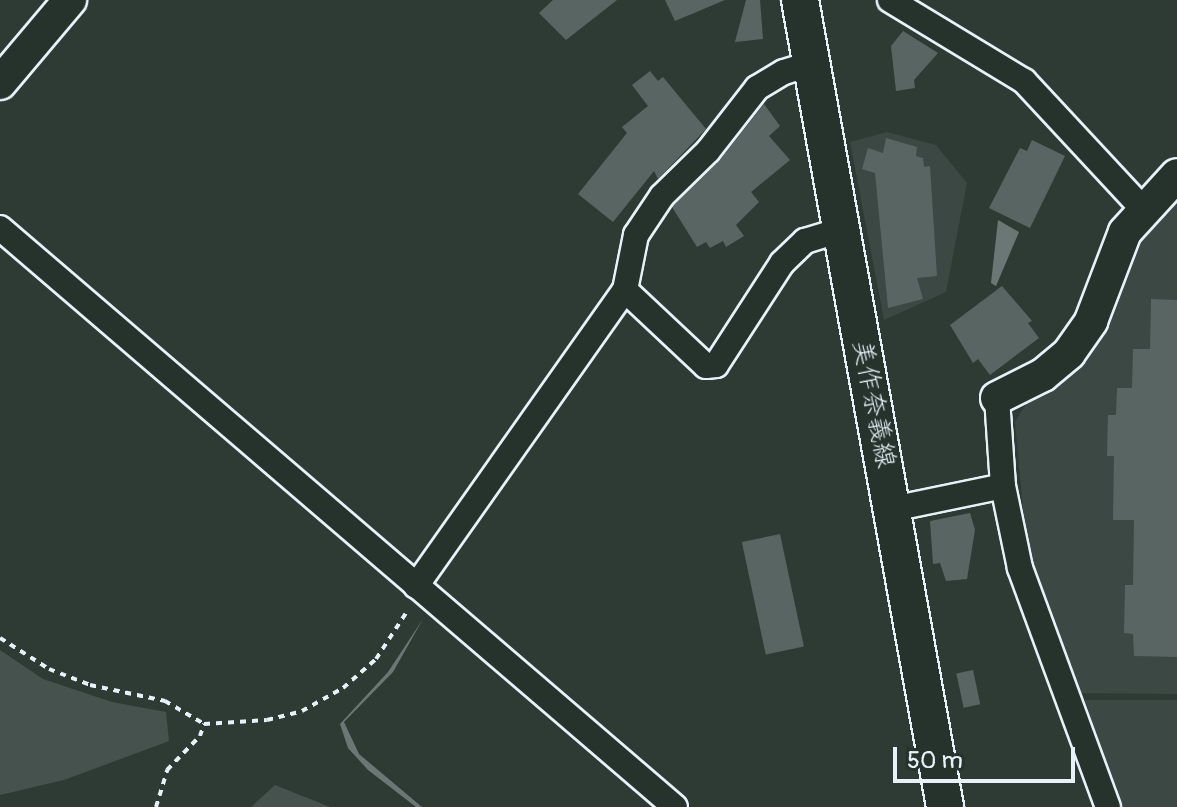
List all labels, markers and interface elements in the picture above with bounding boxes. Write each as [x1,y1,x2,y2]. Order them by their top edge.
street label: 美作奈義線 [845,337,901,471]
scale bar [897,731,1079,781]
text: 50 m [907,746,963,775]

